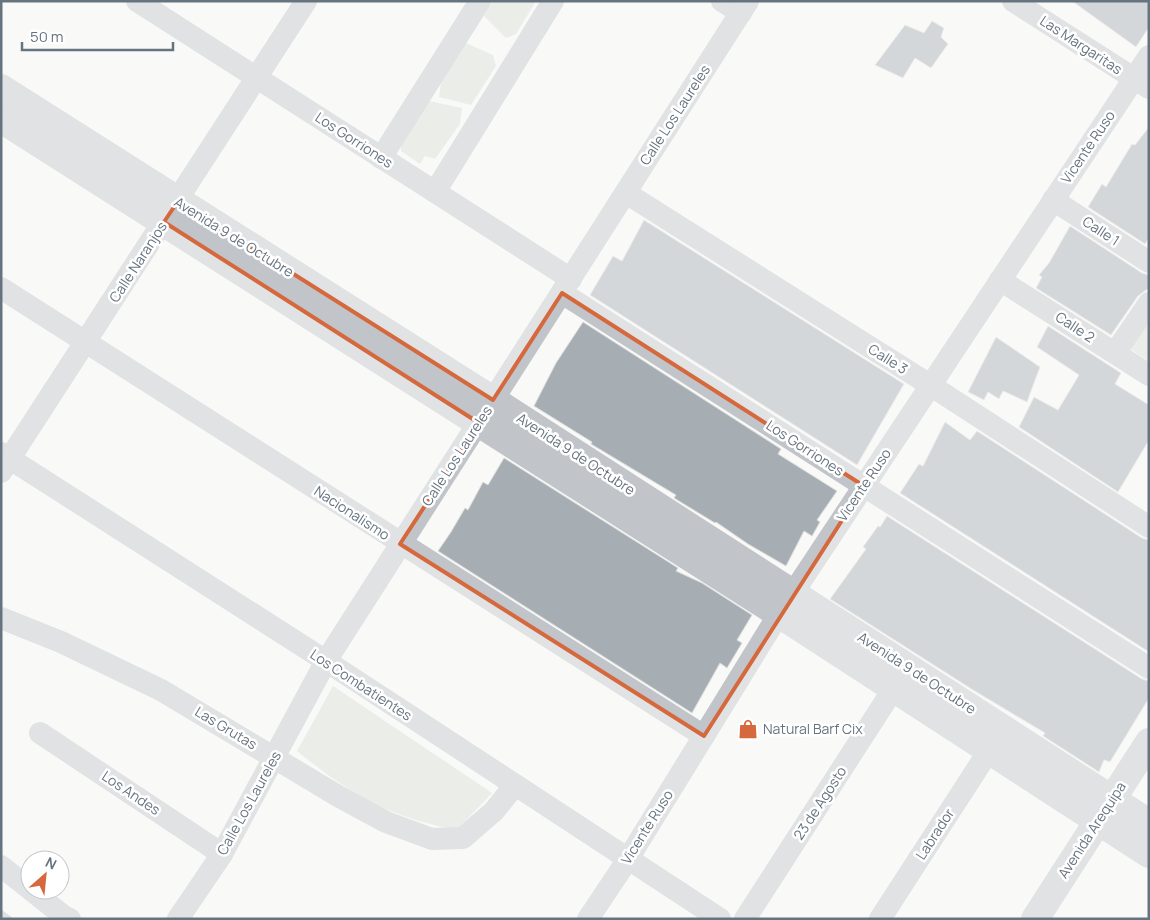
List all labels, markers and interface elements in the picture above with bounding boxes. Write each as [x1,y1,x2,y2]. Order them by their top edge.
street label: Las Margaritas [1036,11,1126,78]
scale bar [22,20,174,52]
text: 50 m [30,26,64,47]
street label: Calle Los Laureles [635,61,714,169]
street label: Vicente Ruso [1056,106,1119,187]
street label: Los Gorriones [312,107,397,172]
street label: Avenida 9 de Octubre [171,192,298,281]
street label: Calle 1 [1079,212,1124,250]
street label: Calle Naranjos [104,218,171,306]
street label: Calle 2 [1052,307,1099,346]
street label: Calle 3 [865,339,912,378]
street label: Calle Los Laureles [417,402,496,510]
street label: Avenida 9 de Octubre [513,408,639,499]
street label: Los Gorriones [763,415,848,480]
street label: Vicente Ruso [832,444,895,525]
street label: Nacionalismo [311,481,394,544]
street label: Avenida 9 de Octubre [854,627,980,718]
street label: Los Combatientes [307,645,416,725]
street label: Las Grutas [192,702,261,753]
shop icon: Natural Barf Cix [737,718,759,740]
place label: Natural Barf Cix [763,719,863,738]
street label: Calle Los Laureles [212,747,285,858]
street label: 23 de Agosto [789,762,850,843]
street label: Los Andes [98,766,164,819]
street label: Avenida Arequipa [1053,778,1130,882]
street label: Vicente Ruso [616,786,677,868]
street label: Labrador [911,804,958,863]
north arrow [20,850,70,900]
text: N [42,852,60,874]

